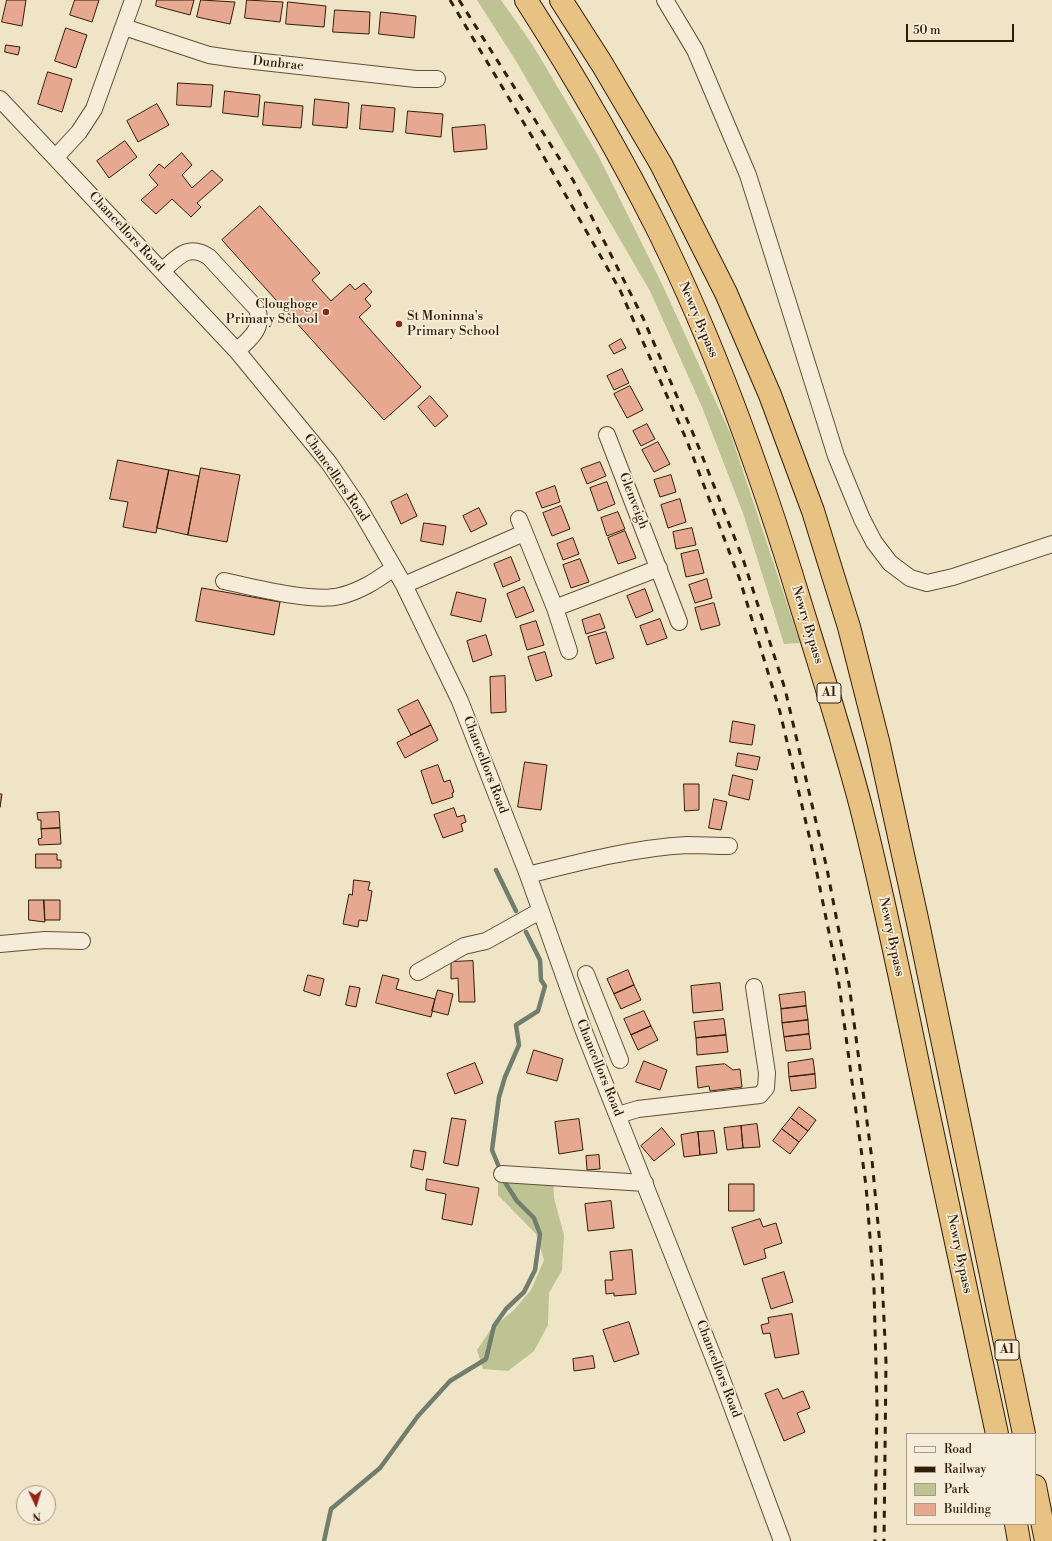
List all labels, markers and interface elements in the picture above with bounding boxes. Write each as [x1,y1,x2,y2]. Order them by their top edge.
scale bar [908,16,1016,42]
text: 50 m [913,23,941,38]
street label: Dunbrae [252,54,304,74]
street label: Chancellors Road [85,189,167,275]
street label: Newry Bypass [675,280,721,360]
place label: Cloughoge Primary School [226,297,318,328]
marker: Cloughoge Primary School [321,307,331,317]
place label: St Moninna's Primary School [407,309,499,340]
marker: St Moninna's Primary School [394,319,404,329]
street label: Chancellors Road [300,431,372,525]
street label: Glenveigh [615,471,651,531]
street label: Newry Bypass [788,584,826,666]
road number: A1 [817,683,841,703]
street label: Chancellors Road [459,714,511,816]
street label: Newry Bypass [875,896,907,978]
street label: Chancellors Road [572,1017,626,1119]
street label: Newry Bypass [943,1213,975,1295]
street label: Chancellors Road [692,1318,744,1420]
road number: A1 [995,1340,1019,1360]
legend [906,1433,1036,1525]
text: Road [944,1442,972,1457]
text: Railway [944,1462,986,1477]
text: Park [944,1482,969,1497]
north arrow [16,1485,56,1525]
text: Building [944,1502,991,1517]
text: N [32,1509,42,1523]

